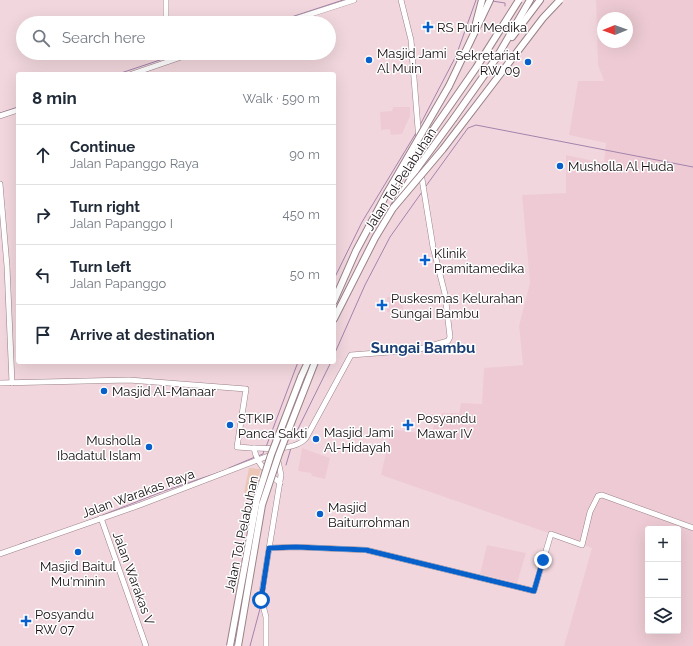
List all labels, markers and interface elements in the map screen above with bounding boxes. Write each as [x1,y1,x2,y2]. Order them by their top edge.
north arrow [597,12,633,48]
search box [16,16,336,60]
place label: RS Puri Medika [437,20,527,35]
marker: RS Puri Medika [422,21,434,33]
icon: search [30,27,52,49]
text: Search here [62,29,145,47]
place label: Masjid Jami Al Muin [377,46,447,76]
place label: Sekretariat RW 09 [455,48,521,78]
marker: Masjid Jami Al Muin [364,55,374,65]
marker: Sekretariat RW 09 [523,57,533,67]
text: 8 min [32,88,77,108]
text: Walk · 590 m [243,91,320,106]
street label: Jalan Tol Pelabuhan [362,125,439,233]
text: Continue [70,138,135,156]
icon: ahead [32,144,54,166]
text: 90 m [289,147,320,162]
text: Jalan Papanggo Raya [70,156,199,171]
place label: Musholla Al Huda [568,159,674,174]
marker: Musholla Al Huda [555,161,565,171]
text: Turn right [70,198,140,216]
icon: right [32,204,54,226]
text: 450 m [283,207,320,222]
text: Jalan Papanggo I [70,216,173,231]
place label: Klinik Pramitamedika [434,246,524,276]
marker: Klinik Pramitamedika [419,254,431,266]
text: Turn left [70,258,131,276]
icon: left [32,264,54,286]
text: 50 m [290,267,320,282]
text: Jalan Papanggo [70,276,166,291]
place label: Puskesmas Kelurahan Sungai Bambu [391,291,523,321]
marker: Puskesmas Kelurahan Sungai Bambu [376,299,388,311]
icon: arrive [32,324,54,346]
text: Arrive at destination [70,326,215,344]
district label: Sungai Bambu [371,339,475,357]
place label: Masjid Al-Manaar [112,384,216,399]
marker: Masjid Al-Manaar [99,386,109,396]
place label: STKIP Panca Sakti [238,411,307,441]
place label: Posyandu Mawar IV [417,411,476,441]
marker: Posyandu Mawar IV [402,419,414,431]
marker: STKIP Panca Sakti [225,420,235,430]
place label: Masjid Jami Al-Hidayah [324,425,394,455]
place label: Musholla Ibadatul Islam [57,433,141,463]
marker: Masjid Jami Al-Hidayah [311,434,321,444]
marker: Musholla Ibadatul Islam [144,442,154,452]
street label: Jalan Warakas Raya [80,466,197,521]
street label: Jalan Tol Pelabuhan [222,474,261,594]
place label: Masjid Baiturrohman [328,500,410,530]
marker: Masjid Baiturrohman [315,509,325,519]
map controls [645,526,681,634]
button: + [645,526,681,562]
street label: Jalan Warakas V [110,530,157,627]
marker: Masjid Baitul Mu'minin [73,547,83,557]
route end [534,551,552,569]
place label: Masjid Baitul Mu'minin [40,559,116,589]
button: − [645,562,681,598]
route start [252,591,270,609]
button: layers [645,598,681,634]
place label: Posyandu RW 07 [35,607,94,637]
marker: Posyandu RW 07 [20,615,32,627]

